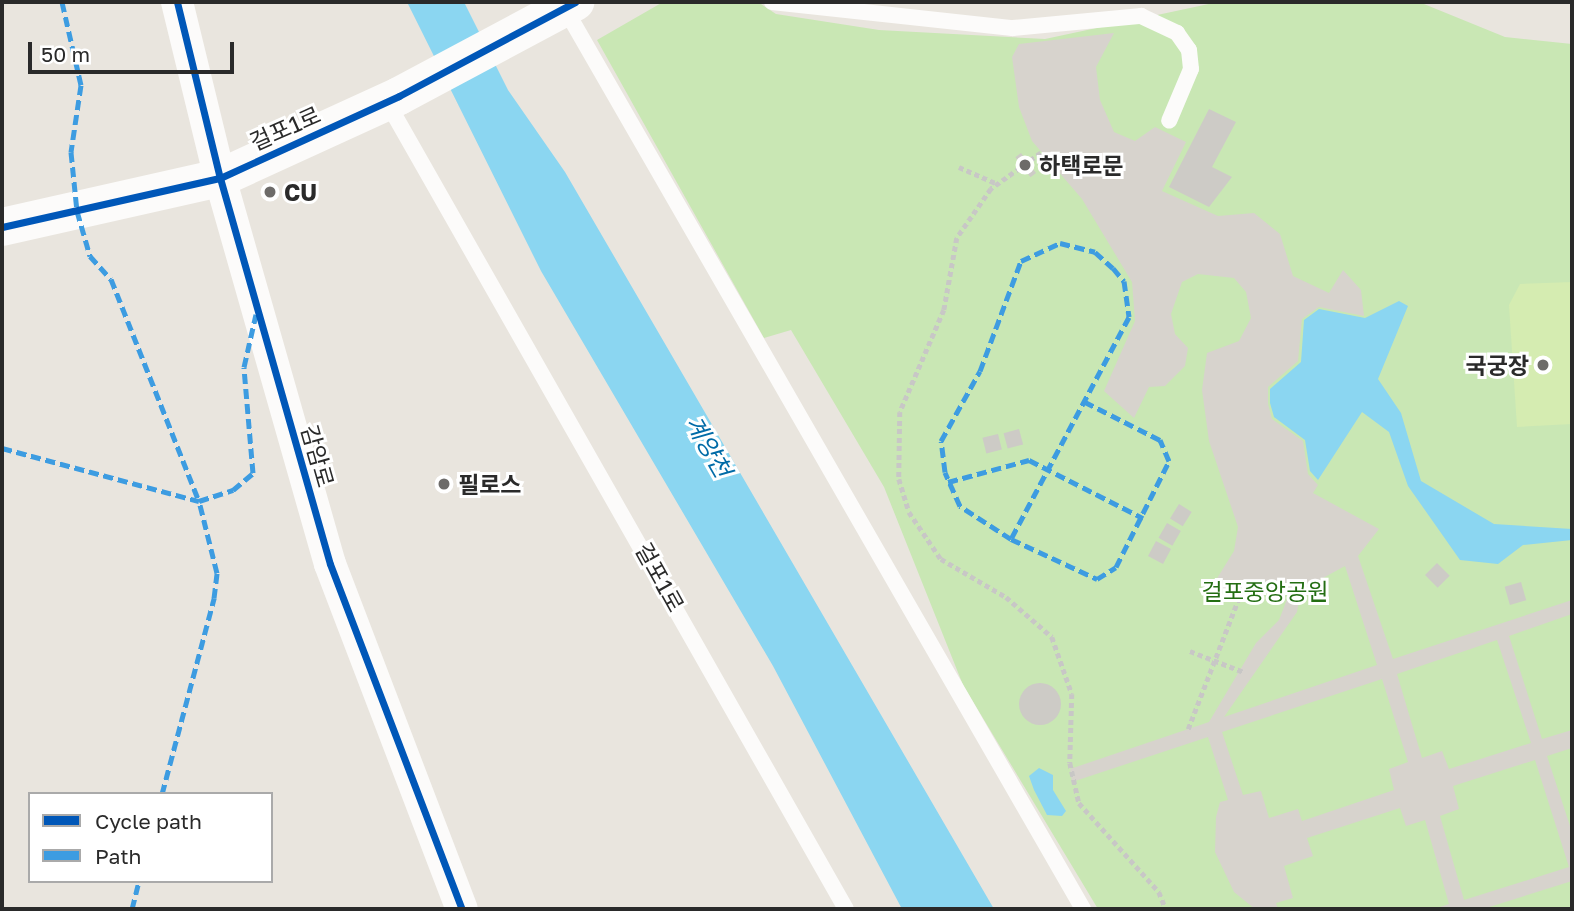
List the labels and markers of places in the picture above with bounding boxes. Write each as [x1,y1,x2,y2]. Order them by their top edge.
place label: 하택로문 [1039,151,1124,179]
marker: 하택로문 [1017,157,1033,173]
place label: CU [284,178,317,206]
marker: CU [262,184,278,200]
place label: 국궁장 [1466,351,1529,379]
marker: 국궁장 [1535,357,1551,373]
place label: 필로스 [458,470,521,498]
marker: 필로스 [436,476,452,492]

